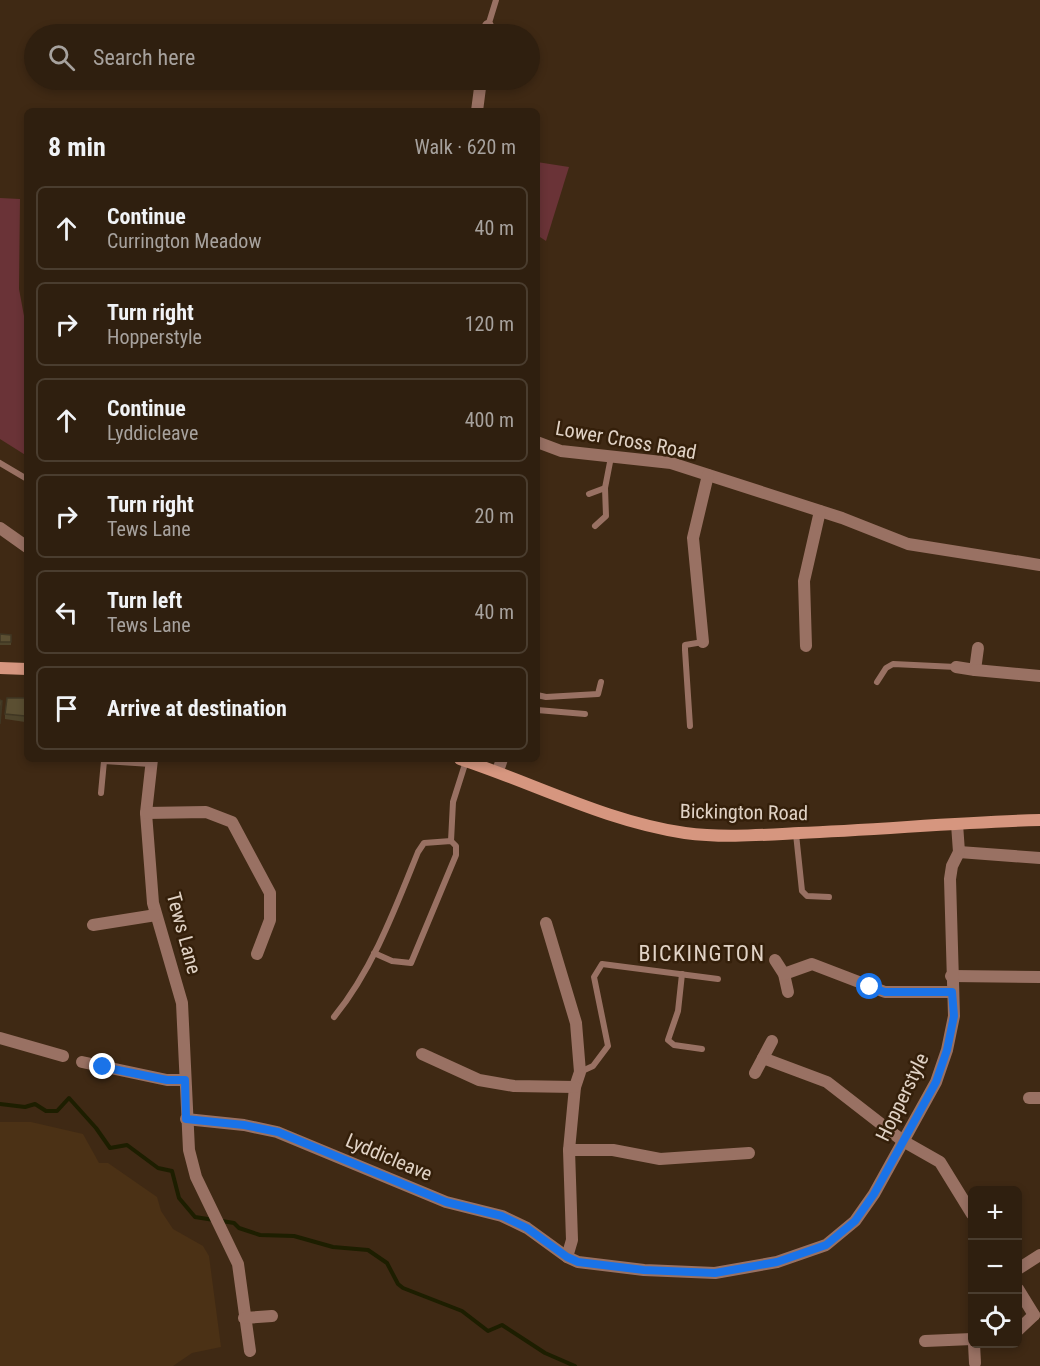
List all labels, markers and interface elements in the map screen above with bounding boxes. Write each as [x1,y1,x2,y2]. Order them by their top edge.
search box [24,24,540,90]
icon: search [45,41,78,74]
text: Search here [93,45,195,70]
text: 8 min [48,132,106,162]
text: Walk · 620 m [415,135,516,159]
text: Continue [107,204,186,229]
icon: ahead [50,212,83,245]
text: 40 m [475,216,514,240]
text: Currington Meadow [107,229,261,253]
text: Turn right [107,300,194,325]
icon: right [50,308,83,341]
text: 120 m [465,312,514,336]
text: Hopperstyle [107,325,202,349]
text: Continue [107,396,186,421]
icon: ahead [50,404,83,437]
text: 400 m [465,408,514,432]
street label: Lower Cross Road [554,416,698,464]
text: Lyddicleave [107,421,198,445]
text: Turn right [107,492,194,517]
icon: right [50,500,83,533]
text: 20 m [475,504,514,528]
text: Tews Lane [107,517,191,541]
text: Turn left [107,588,182,613]
icon: left [50,596,83,629]
text: 40 m [475,600,514,624]
text: Tews Lane [107,613,191,637]
icon: arrive [50,692,83,725]
text: Arrive at destination [107,696,287,721]
street label: Bickington Road [680,799,808,825]
street label: Tews Lane [162,889,206,977]
district label: BICKINGTON [638,941,766,966]
route start [856,973,882,999]
street label: Hopperstyle [870,1049,934,1145]
route end [89,1053,115,1079]
street label: Lyddicleave [342,1128,436,1186]
map controls [968,1186,1022,1348]
button: + [968,1186,1022,1240]
button: − [968,1240,1022,1294]
button: locate [968,1294,1022,1348]

